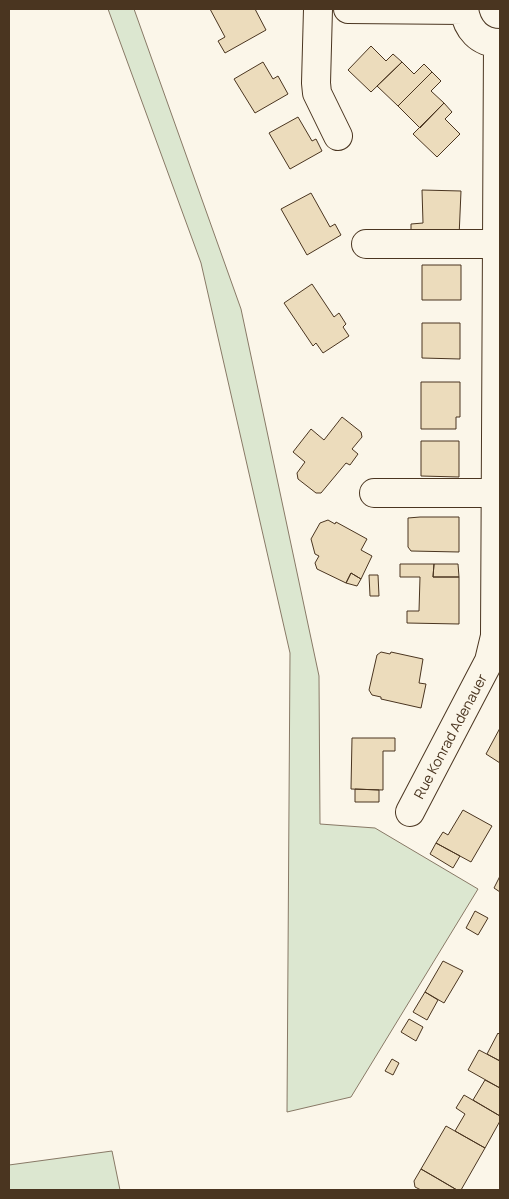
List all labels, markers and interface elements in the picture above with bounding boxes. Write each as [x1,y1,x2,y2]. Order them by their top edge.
street label: Rue Konrad Adenauer [409,670,491,802]

